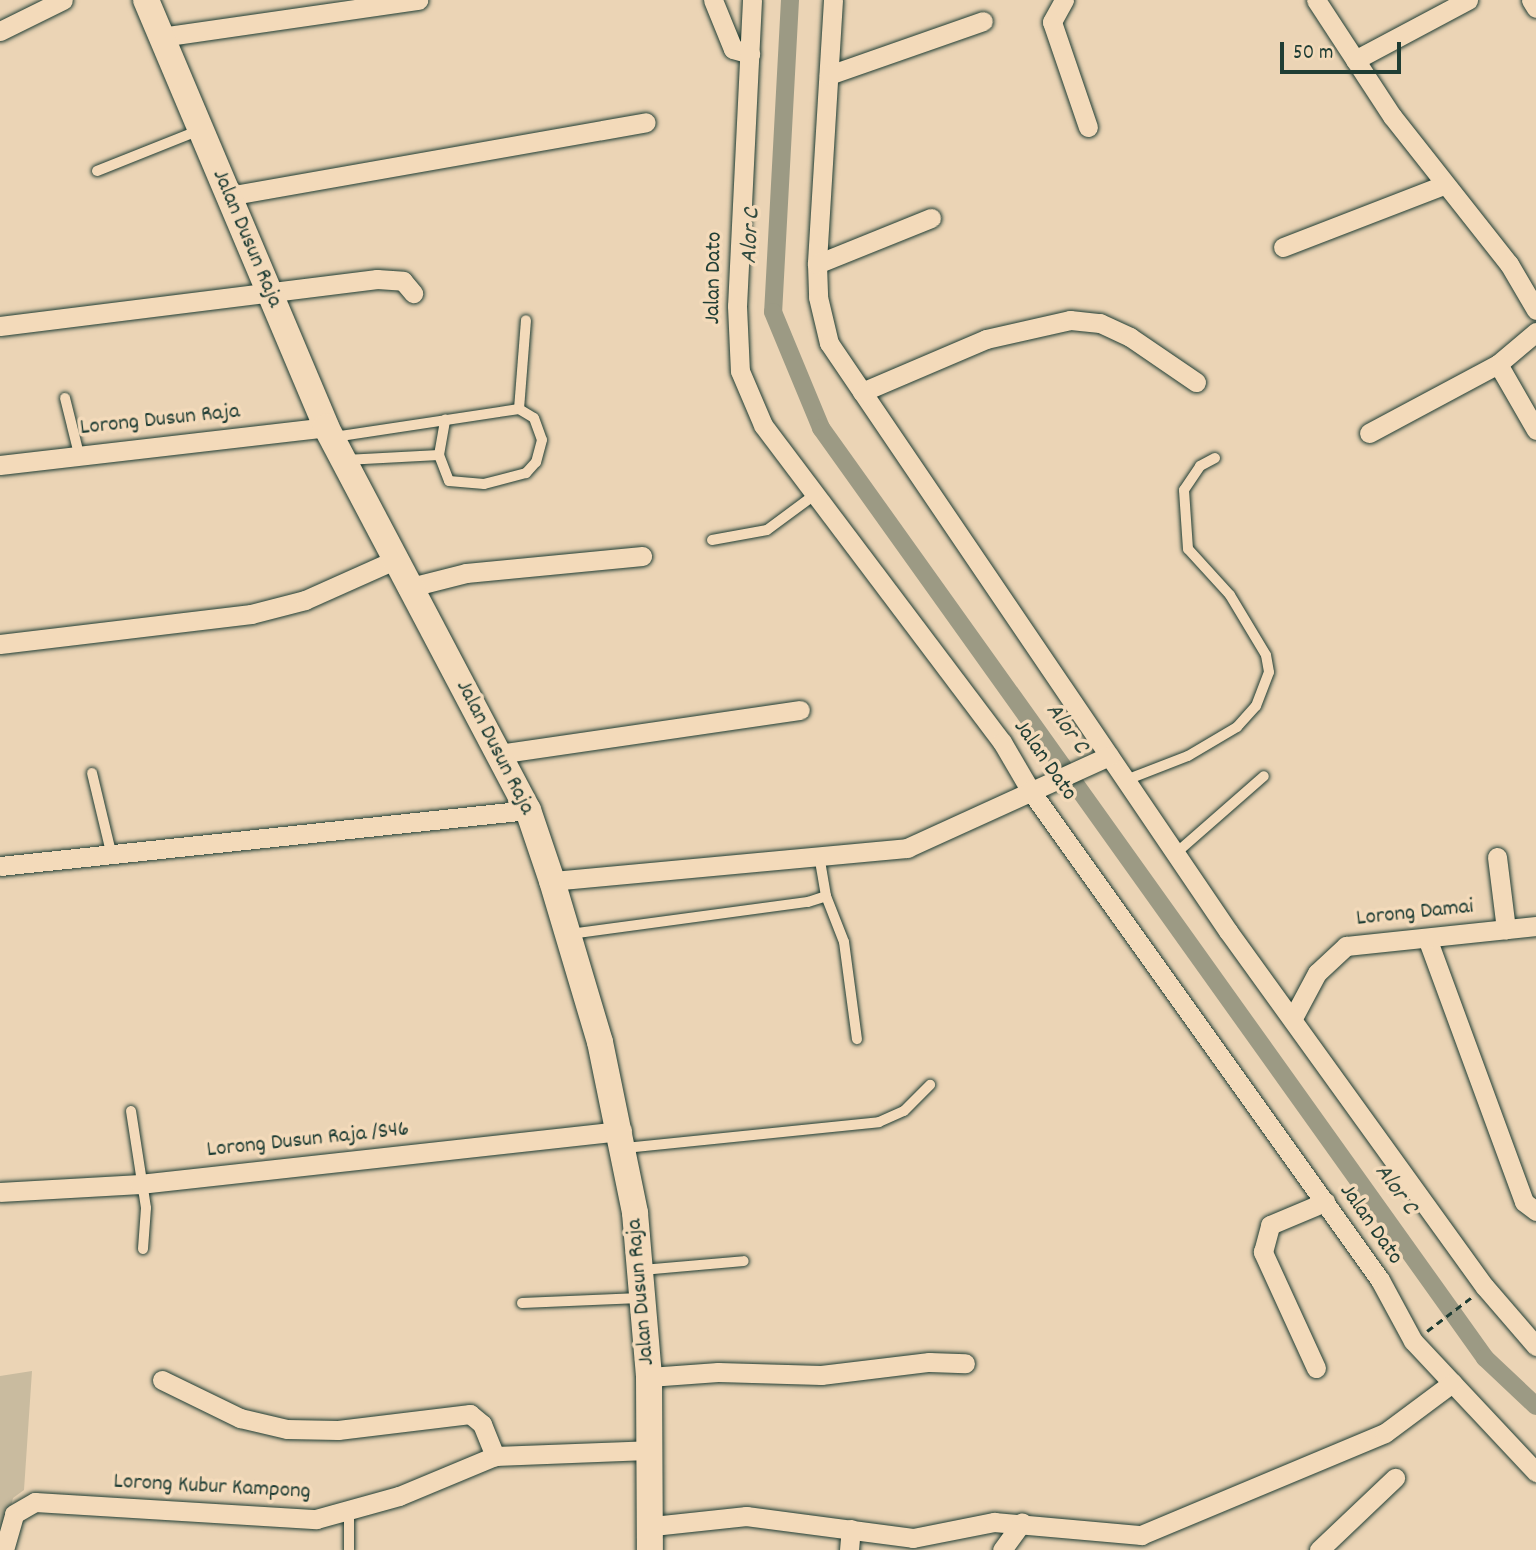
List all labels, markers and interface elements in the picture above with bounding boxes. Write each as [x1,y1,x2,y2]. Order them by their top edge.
scale bar [1284,28,1405,72]
text: 50 m [1293,39,1333,69]
street label: Jalan Dusun Raja [205,166,287,312]
water label: Alor C [736,207,768,265]
street label: Jalan Dato [700,231,730,325]
street label: Lorong Dusun Raja [79,399,241,443]
street label: Jalan Dusun Raja [448,676,540,820]
water label: Alor C [1038,698,1094,760]
street label: Jalan Dato [1006,715,1082,807]
street label: Lorong Damai [1355,894,1475,934]
street label: Lorong Dusun Raja /S46 [206,1117,410,1165]
water label: Alor C [1367,1159,1423,1221]
street label: Jalan Dato [1332,1179,1408,1271]
street label: Jalan Dusun Raja [622,1217,662,1367]
street label: Lorong Kubur Kampong [113,1469,311,1507]

